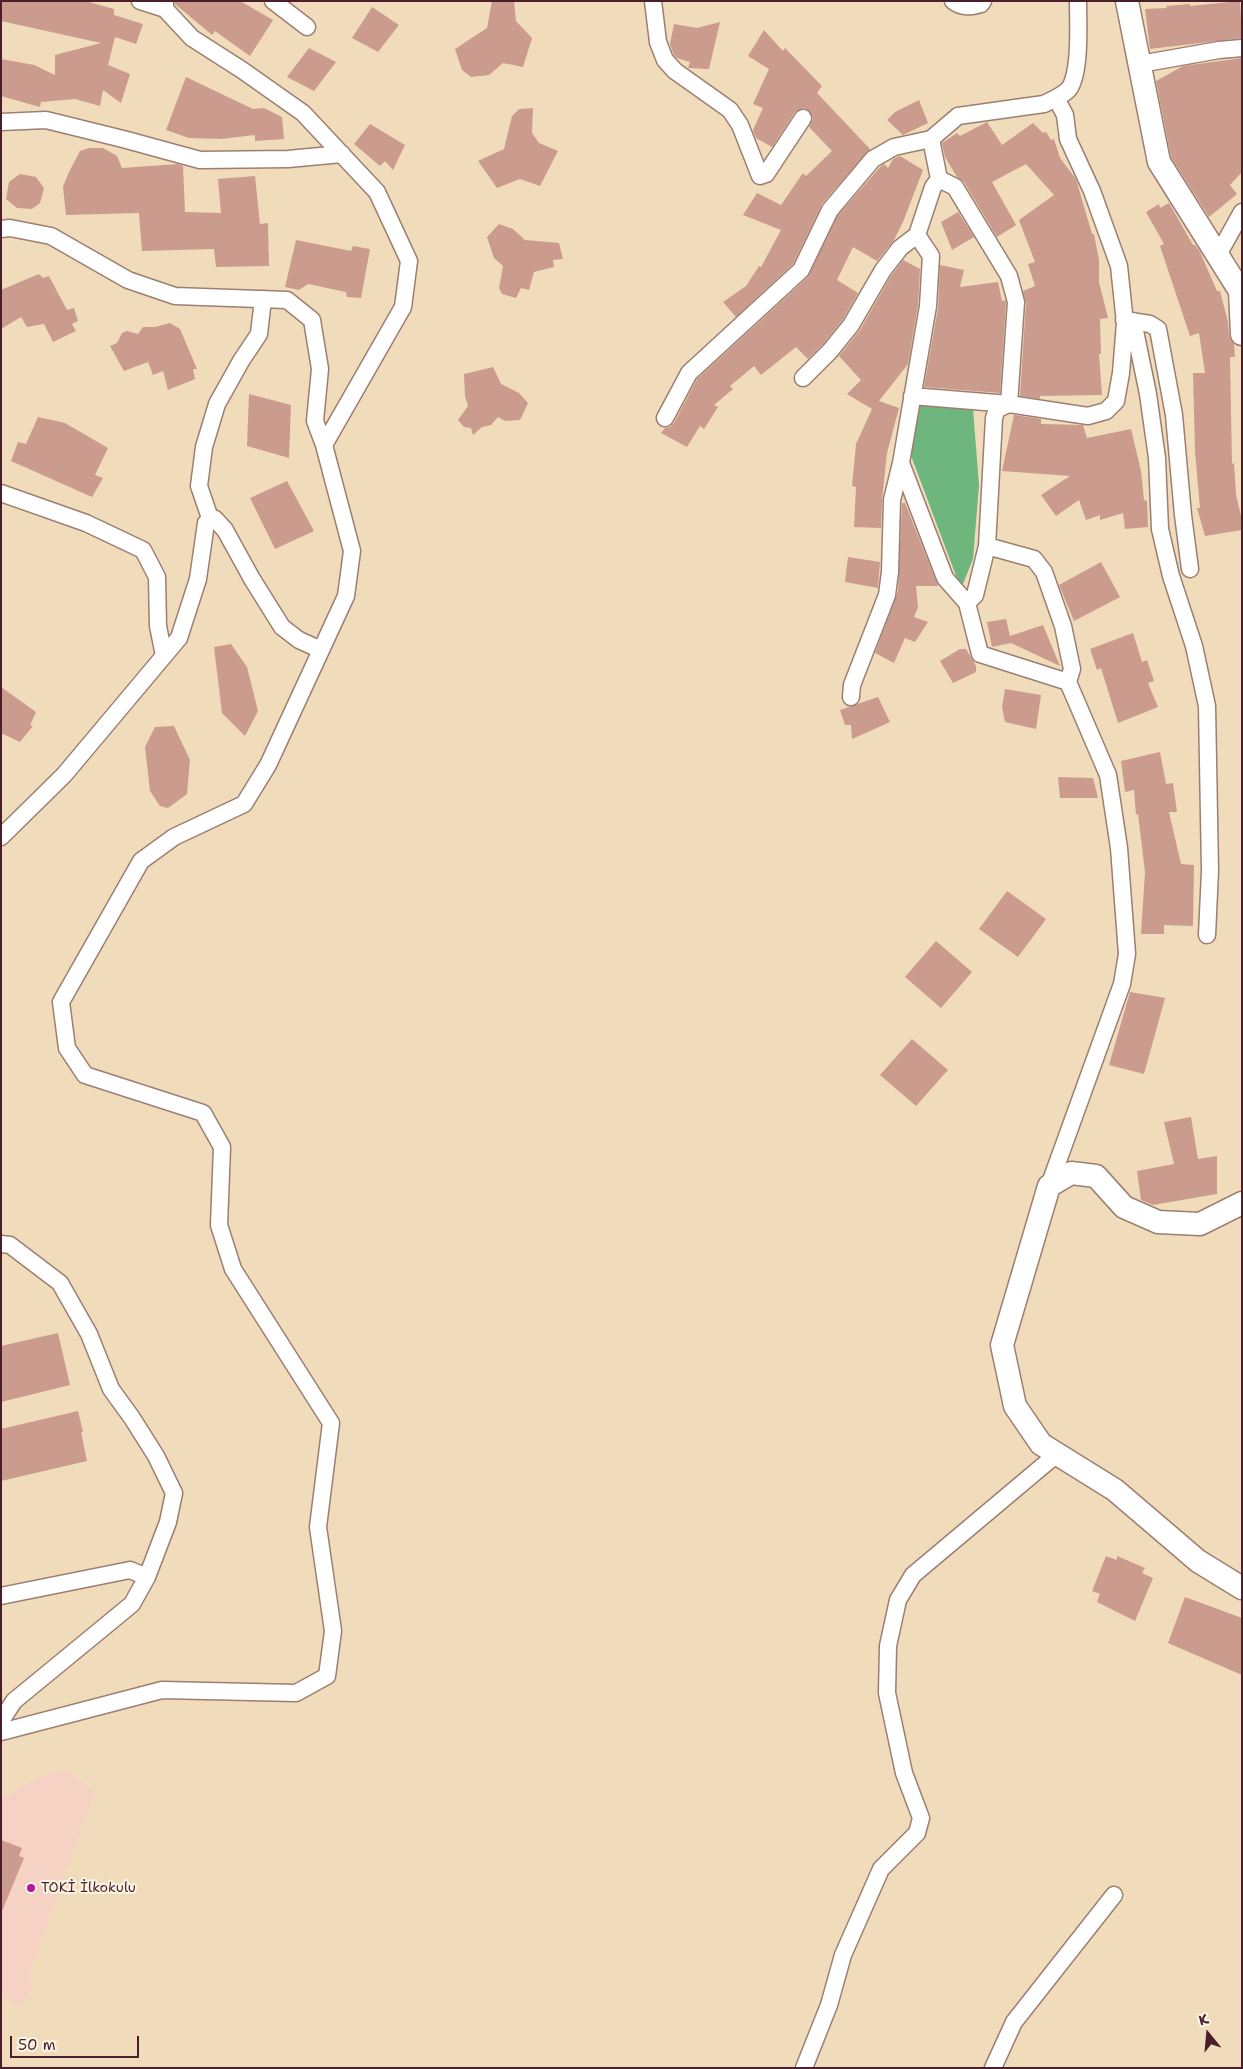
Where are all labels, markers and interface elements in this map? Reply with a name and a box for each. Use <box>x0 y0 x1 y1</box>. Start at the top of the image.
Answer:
place label: TOKİ İlkokulu <box>41 1880 136 1896</box>
marker: TOKİ İlkokulu <box>25 1882 37 1894</box>
north arrow <box>1183 2009 1233 2059</box>
text: K <box>1196 2010 1211 2030</box>
scale bar <box>12 2026 141 2058</box>
text: 50 m <box>18 2035 56 2055</box>

